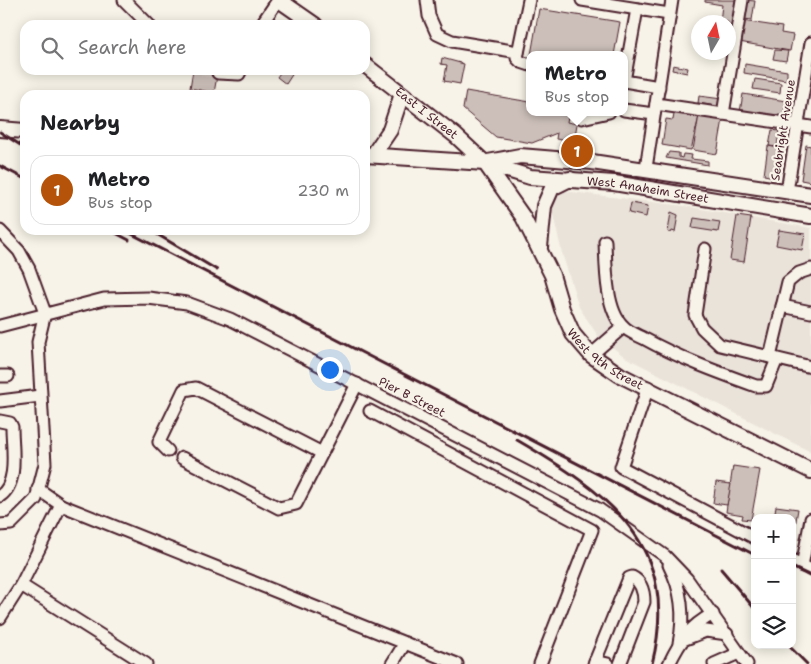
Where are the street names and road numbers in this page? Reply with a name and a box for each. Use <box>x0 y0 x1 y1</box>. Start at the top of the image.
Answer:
street label: Seabright Avenue <box>767 78 799 182</box>
street label: East I Street <box>392 83 461 143</box>
street label: West Anaheim Street <box>586 173 710 207</box>
street label: West 9th Street <box>564 325 646 393</box>
street label: Pier B Street <box>376 373 448 421</box>

